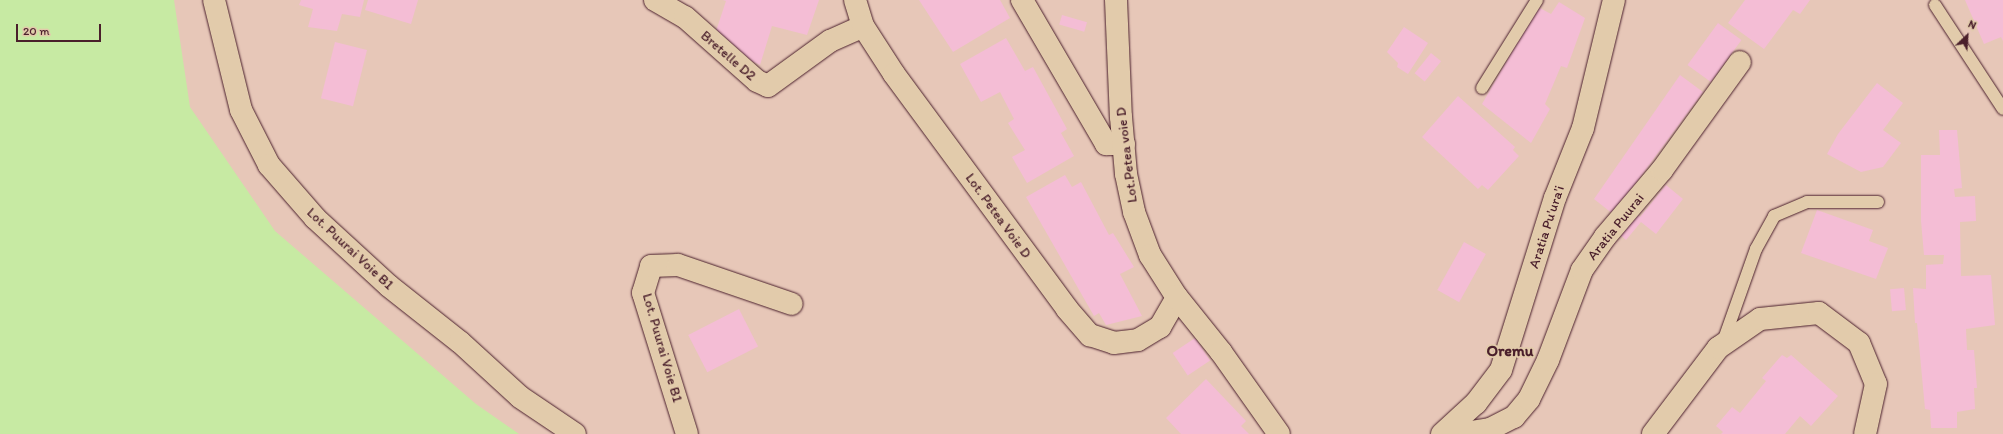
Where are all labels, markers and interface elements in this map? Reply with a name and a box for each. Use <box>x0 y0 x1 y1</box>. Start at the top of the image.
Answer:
scale bar <box>18 16 103 42</box>
north arrow <box>1947 16 1987 56</box>
text: N <box>1966 17 1978 32</box>
text: 20 m <box>23 24 50 38</box>
street label: Bretelle D2 <box>697 27 759 85</box>
street label: Lot.Petea voie D <box>1113 106 1141 204</box>
street label: Lot. Petea Voie D <box>962 171 1034 261</box>
street label: Aratia Pu'ura'i <box>1526 183 1568 271</box>
street label: Aratia Puurai <box>1584 190 1648 264</box>
street label: Lot. Puurai Voie B1 <box>303 204 397 294</box>
street label: Lot. Puurai Voie B1 <box>638 291 686 405</box>
district label: Oremu <box>1486 341 1534 361</box>

